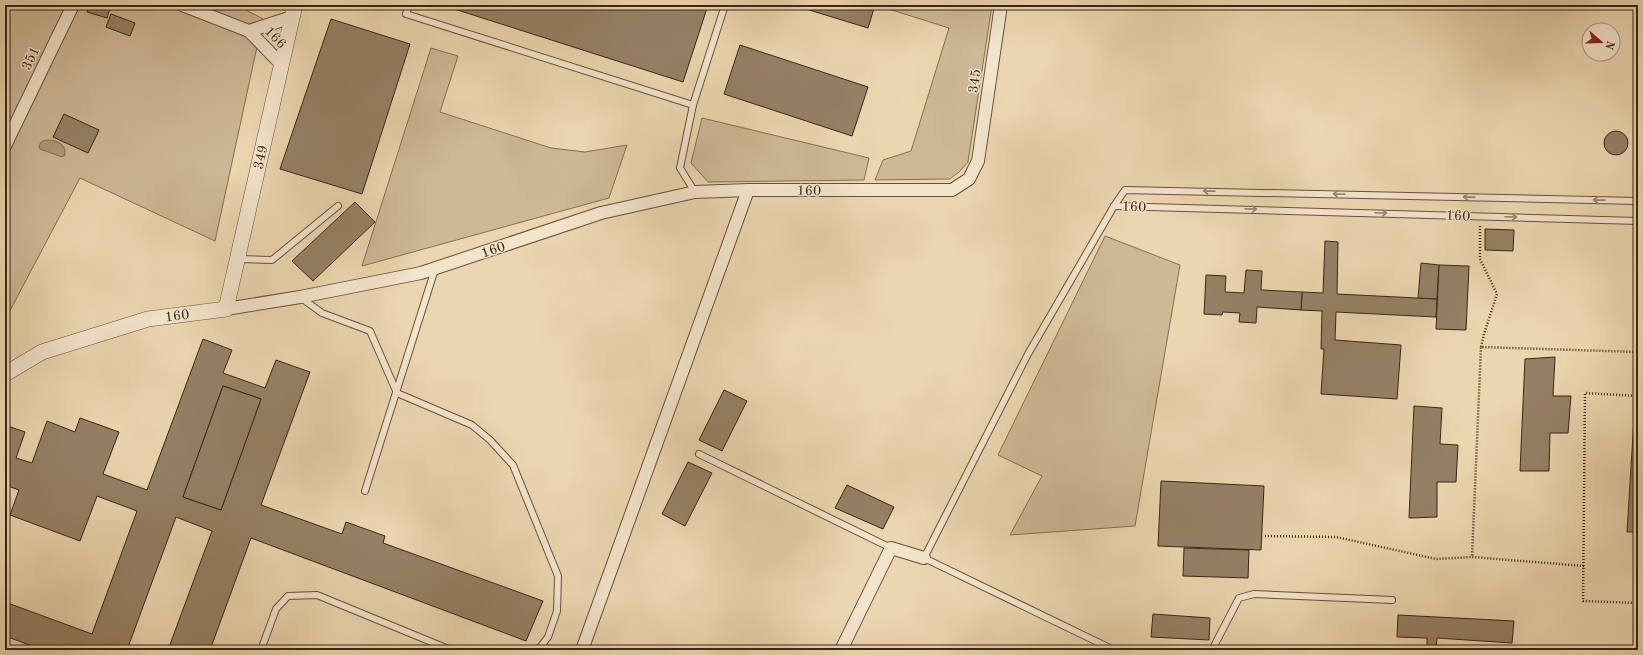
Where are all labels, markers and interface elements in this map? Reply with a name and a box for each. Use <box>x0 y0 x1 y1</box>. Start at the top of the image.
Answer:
north arrow <box>1581 22 1621 62</box>
street label: 166 <box>262 24 289 51</box>
text: N <box>1602 39 1616 51</box>
street label: 351 <box>19 44 42 72</box>
street label: 345 <box>966 68 984 94</box>
street label: 349 <box>251 144 271 171</box>
street label: 160 <box>797 184 821 198</box>
one-way arrow <box>1203 188 1216 195</box>
one-way arrow <box>1333 190 1346 198</box>
one-way arrow <box>1463 193 1476 201</box>
one-way arrow <box>1593 196 1606 204</box>
street label: 160 <box>1122 200 1146 214</box>
one-way arrow <box>1244 205 1257 213</box>
one-way arrow <box>1374 209 1387 217</box>
street label: 160 <box>1446 209 1470 223</box>
one-way arrow <box>1504 213 1517 220</box>
street label: 160 <box>480 239 507 261</box>
street label: 160 <box>164 308 190 324</box>

